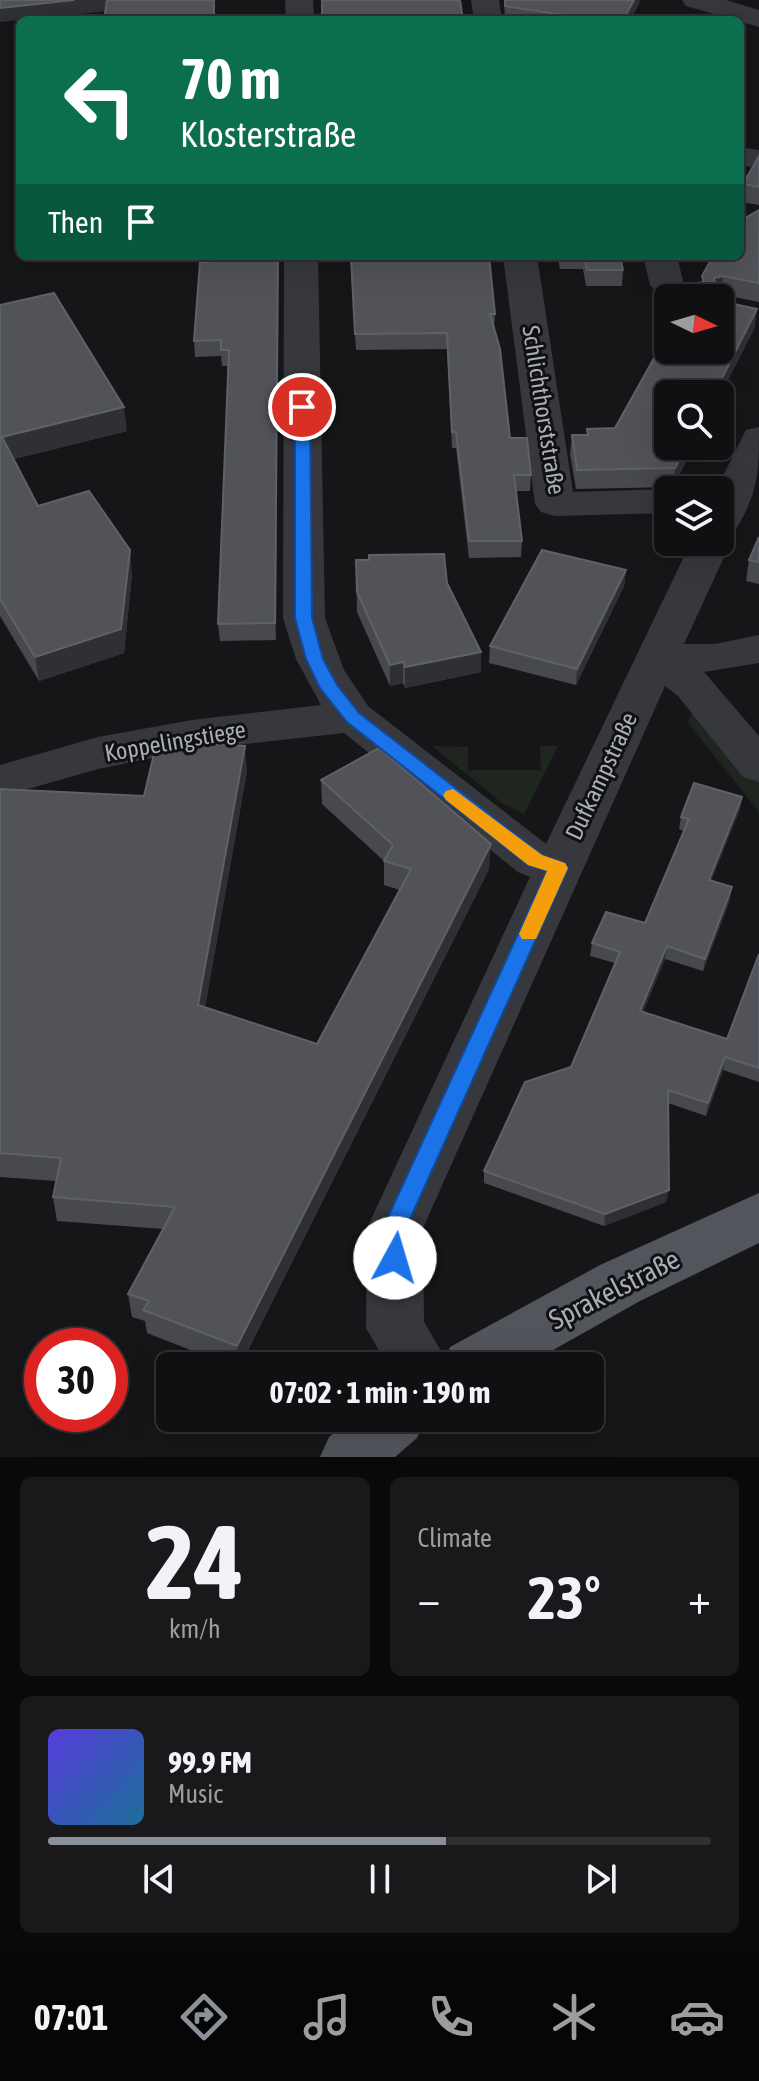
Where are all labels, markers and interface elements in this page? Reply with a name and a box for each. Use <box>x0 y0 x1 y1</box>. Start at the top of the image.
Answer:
text: 70 m <box>180 47 281 111</box>
icon: left <box>48 48 152 152</box>
text: Klosterstraße <box>180 113 356 155</box>
icon: arrive <box>119 200 163 244</box>
text: Then <box>48 205 103 239</box>
north arrow <box>654 284 734 364</box>
map controls <box>654 284 734 556</box>
street label: Schlichthorststraße <box>517 324 571 496</box>
pin <box>268 373 336 441</box>
button: search <box>654 380 734 460</box>
icon: arrive <box>280 385 324 429</box>
button: layers <box>654 476 734 556</box>
street label: Dufkampstraße <box>560 708 642 844</box>
street label: Koppelingstiege <box>102 715 248 767</box>
position arrow <box>353 1216 437 1300</box>
street label: Sprakelstraße <box>543 1242 685 1336</box>
speed limit sign: 30 <box>24 1328 128 1432</box>
text: 07:02 · 1 min · 190 m <box>270 1375 490 1409</box>
text: 24 <box>146 1502 244 1621</box>
text: Climate <box>418 1523 492 1553</box>
text: 23° <box>528 1563 601 1632</box>
text: − <box>418 1573 440 1623</box>
text: + <box>688 1573 711 1623</box>
text: km/h <box>169 1614 221 1644</box>
text: 99.9 FM <box>168 1745 252 1779</box>
text: Music <box>168 1779 223 1809</box>
icon: previous <box>137 1857 181 1901</box>
icon: pause <box>358 1857 402 1901</box>
icon: next <box>579 1857 623 1901</box>
icon: directions <box>176 1989 232 2045</box>
icon: music <box>299 1989 355 2045</box>
icon: phone <box>423 1989 479 2045</box>
icon: climate <box>546 1989 602 2045</box>
icon: car <box>669 1989 725 2045</box>
text: 07:01 <box>34 1996 108 2038</box>

